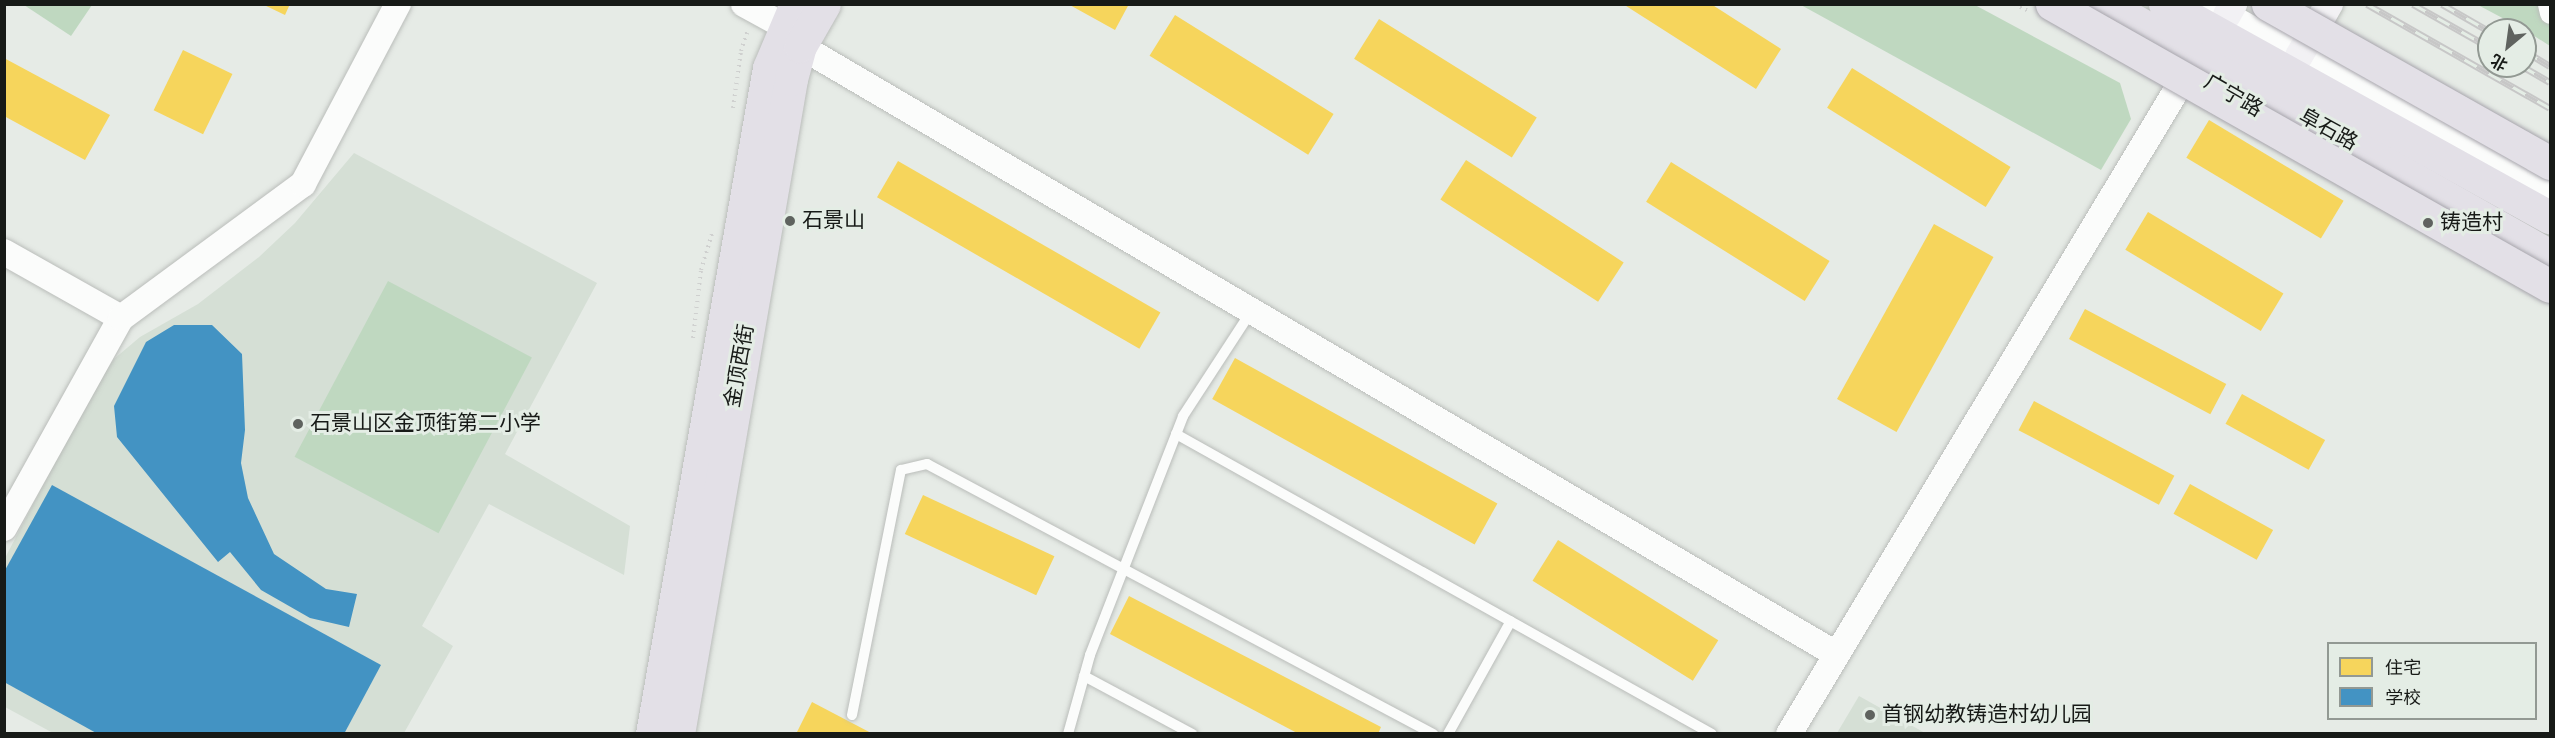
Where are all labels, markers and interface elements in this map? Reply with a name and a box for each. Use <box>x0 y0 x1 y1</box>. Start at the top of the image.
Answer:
north arrow <box>2477 18 2537 78</box>
text: 北 <box>2486 48 2512 76</box>
street label: 广宁路 <box>2199 69 2267 123</box>
street label: 阜石路 <box>2294 104 2362 156</box>
place label: 石景山 <box>802 208 865 234</box>
place label: 铸造村 <box>2440 210 2503 236</box>
marker: 石景山 <box>783 214 797 228</box>
marker: 铸造村 <box>2421 216 2435 230</box>
street label: 金顶西街 <box>720 322 760 410</box>
place label: 石景山区金顶街第二小学 <box>310 411 541 437</box>
marker: 石景山区金顶街第二小学 <box>291 417 305 431</box>
legend <box>2327 642 2537 720</box>
text: 住宅 <box>2385 655 2421 682</box>
text: 学校 <box>2385 685 2421 712</box>
place label: 首钢幼教铸造村幼儿园 <box>1882 702 2092 728</box>
marker: 首钢幼教铸造村幼儿园 <box>1863 708 1877 722</box>

